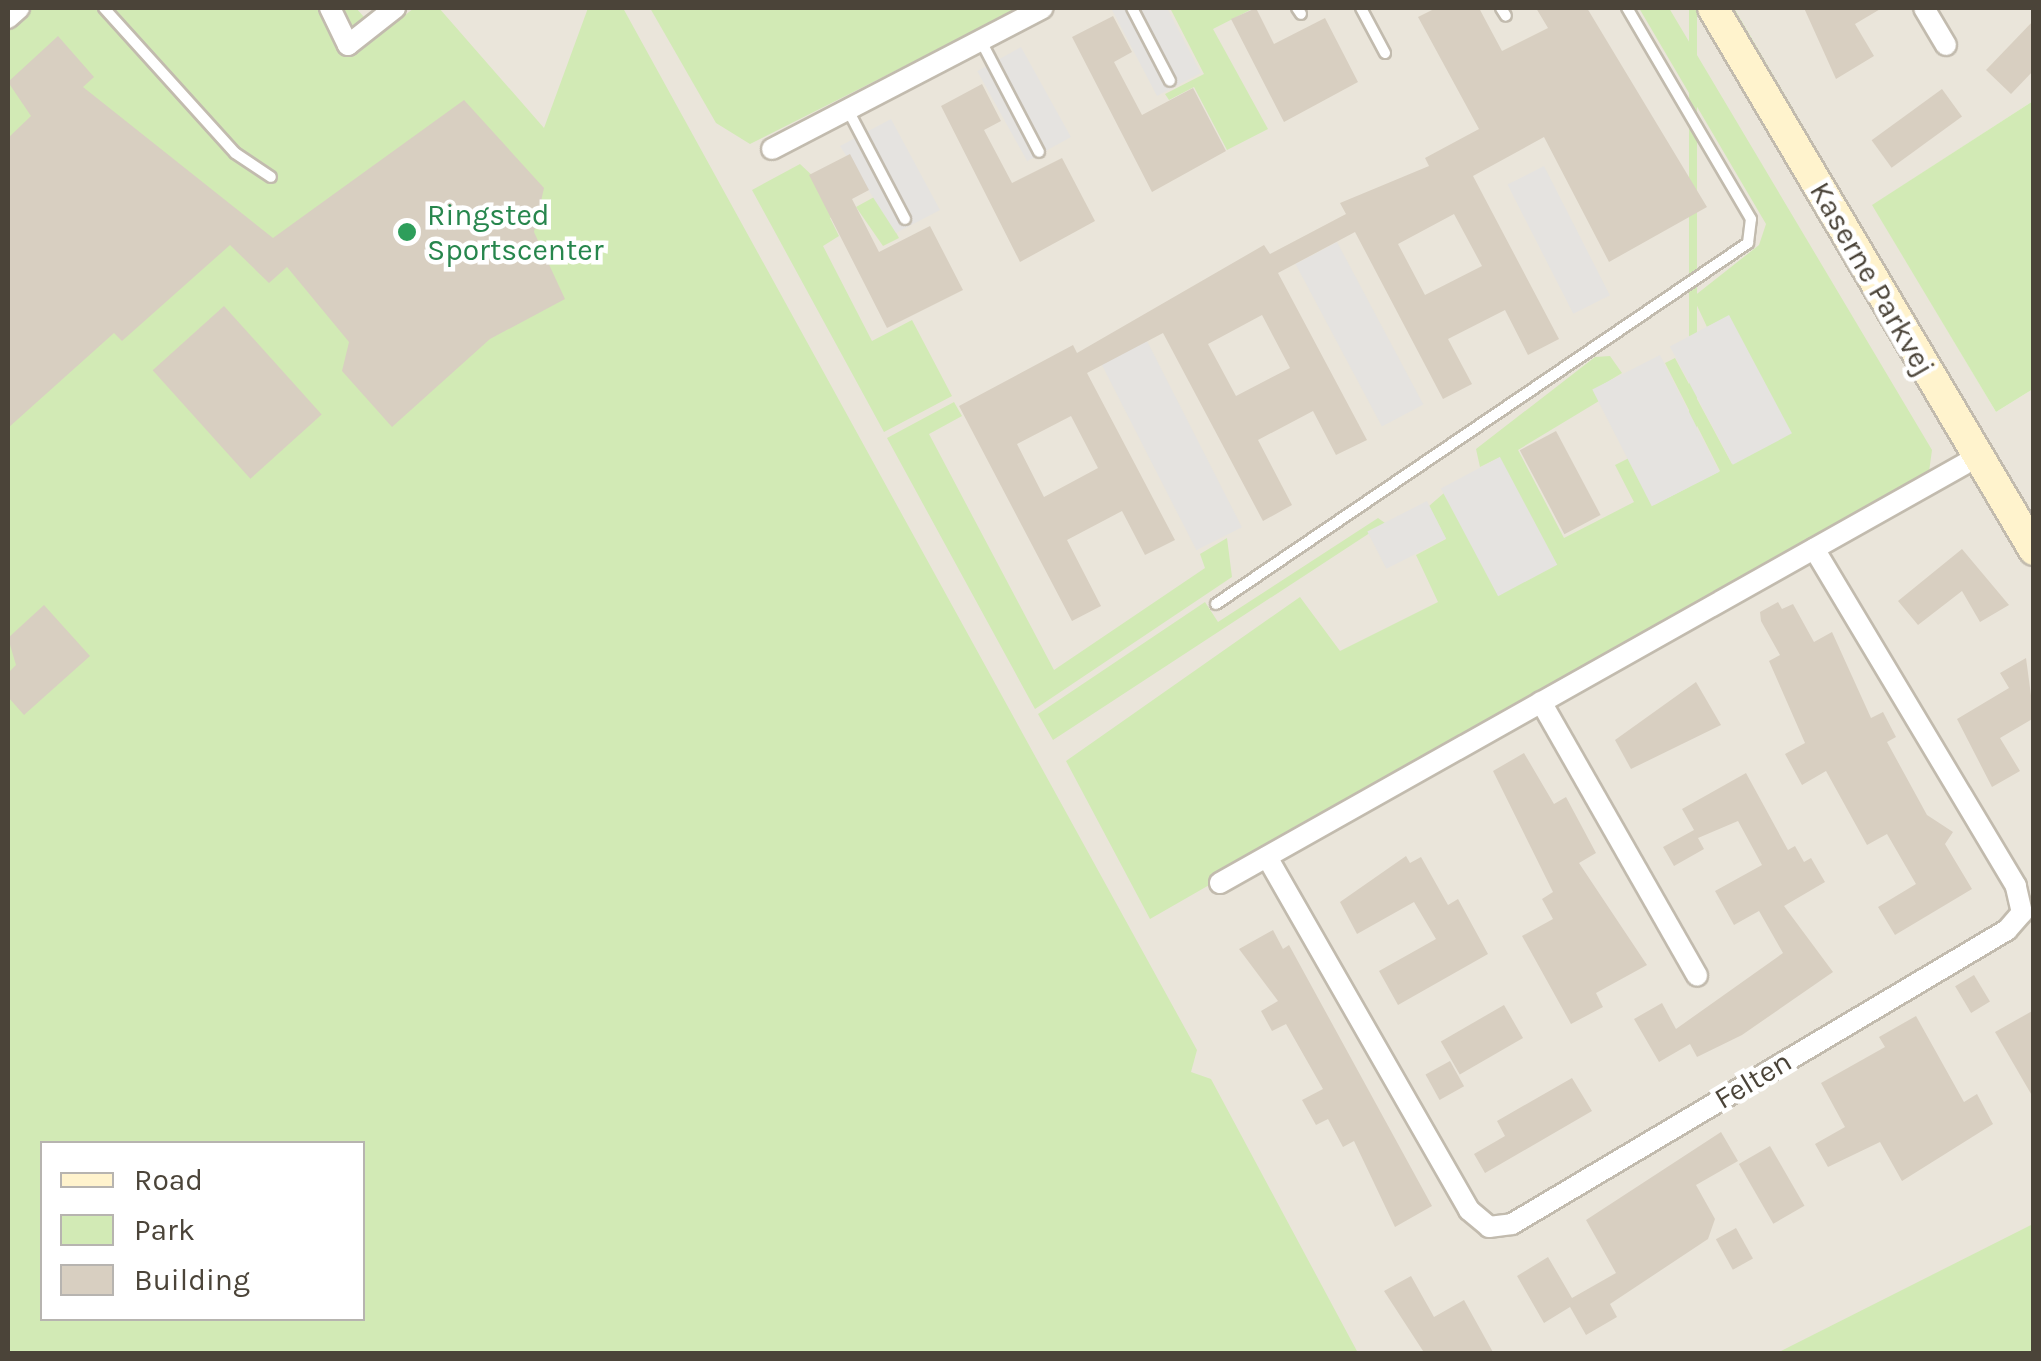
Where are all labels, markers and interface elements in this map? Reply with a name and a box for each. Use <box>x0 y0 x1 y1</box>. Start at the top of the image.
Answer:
street label: Kaserne Parkvej <box>1802 176 1942 382</box>
place label: Ringsted Sportscenter <box>427 197 603 268</box>
marker: Ringsted Sportscenter <box>396 221 418 243</box>
street label: Felten <box>1708 1043 1798 1117</box>
legend <box>40 1141 365 1321</box>
text: Road <box>134 1162 203 1198</box>
text: Park <box>134 1212 195 1248</box>
text: Building <box>134 1262 250 1298</box>

